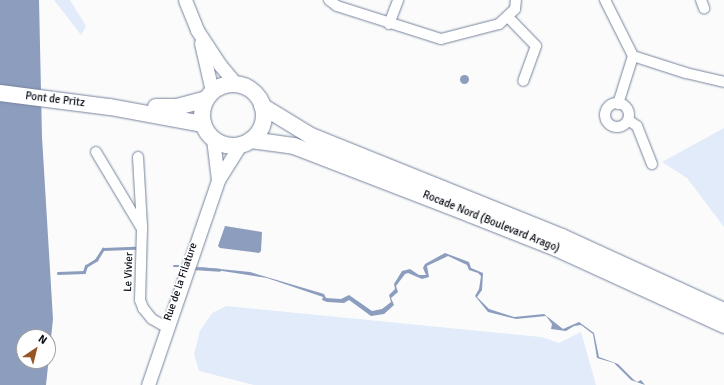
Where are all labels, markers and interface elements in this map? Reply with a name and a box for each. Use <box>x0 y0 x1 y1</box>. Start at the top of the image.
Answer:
street label: Pont de Pritz <box>24 90 86 110</box>
street label: Rocade Nord (Boulevard Arago) <box>420 188 562 256</box>
street label: Rue de la Filature <box>161 241 201 323</box>
street label: Le Vivier <box>122 252 136 292</box>
north arrow <box>16 329 56 369</box>
text: N <box>36 332 49 347</box>

